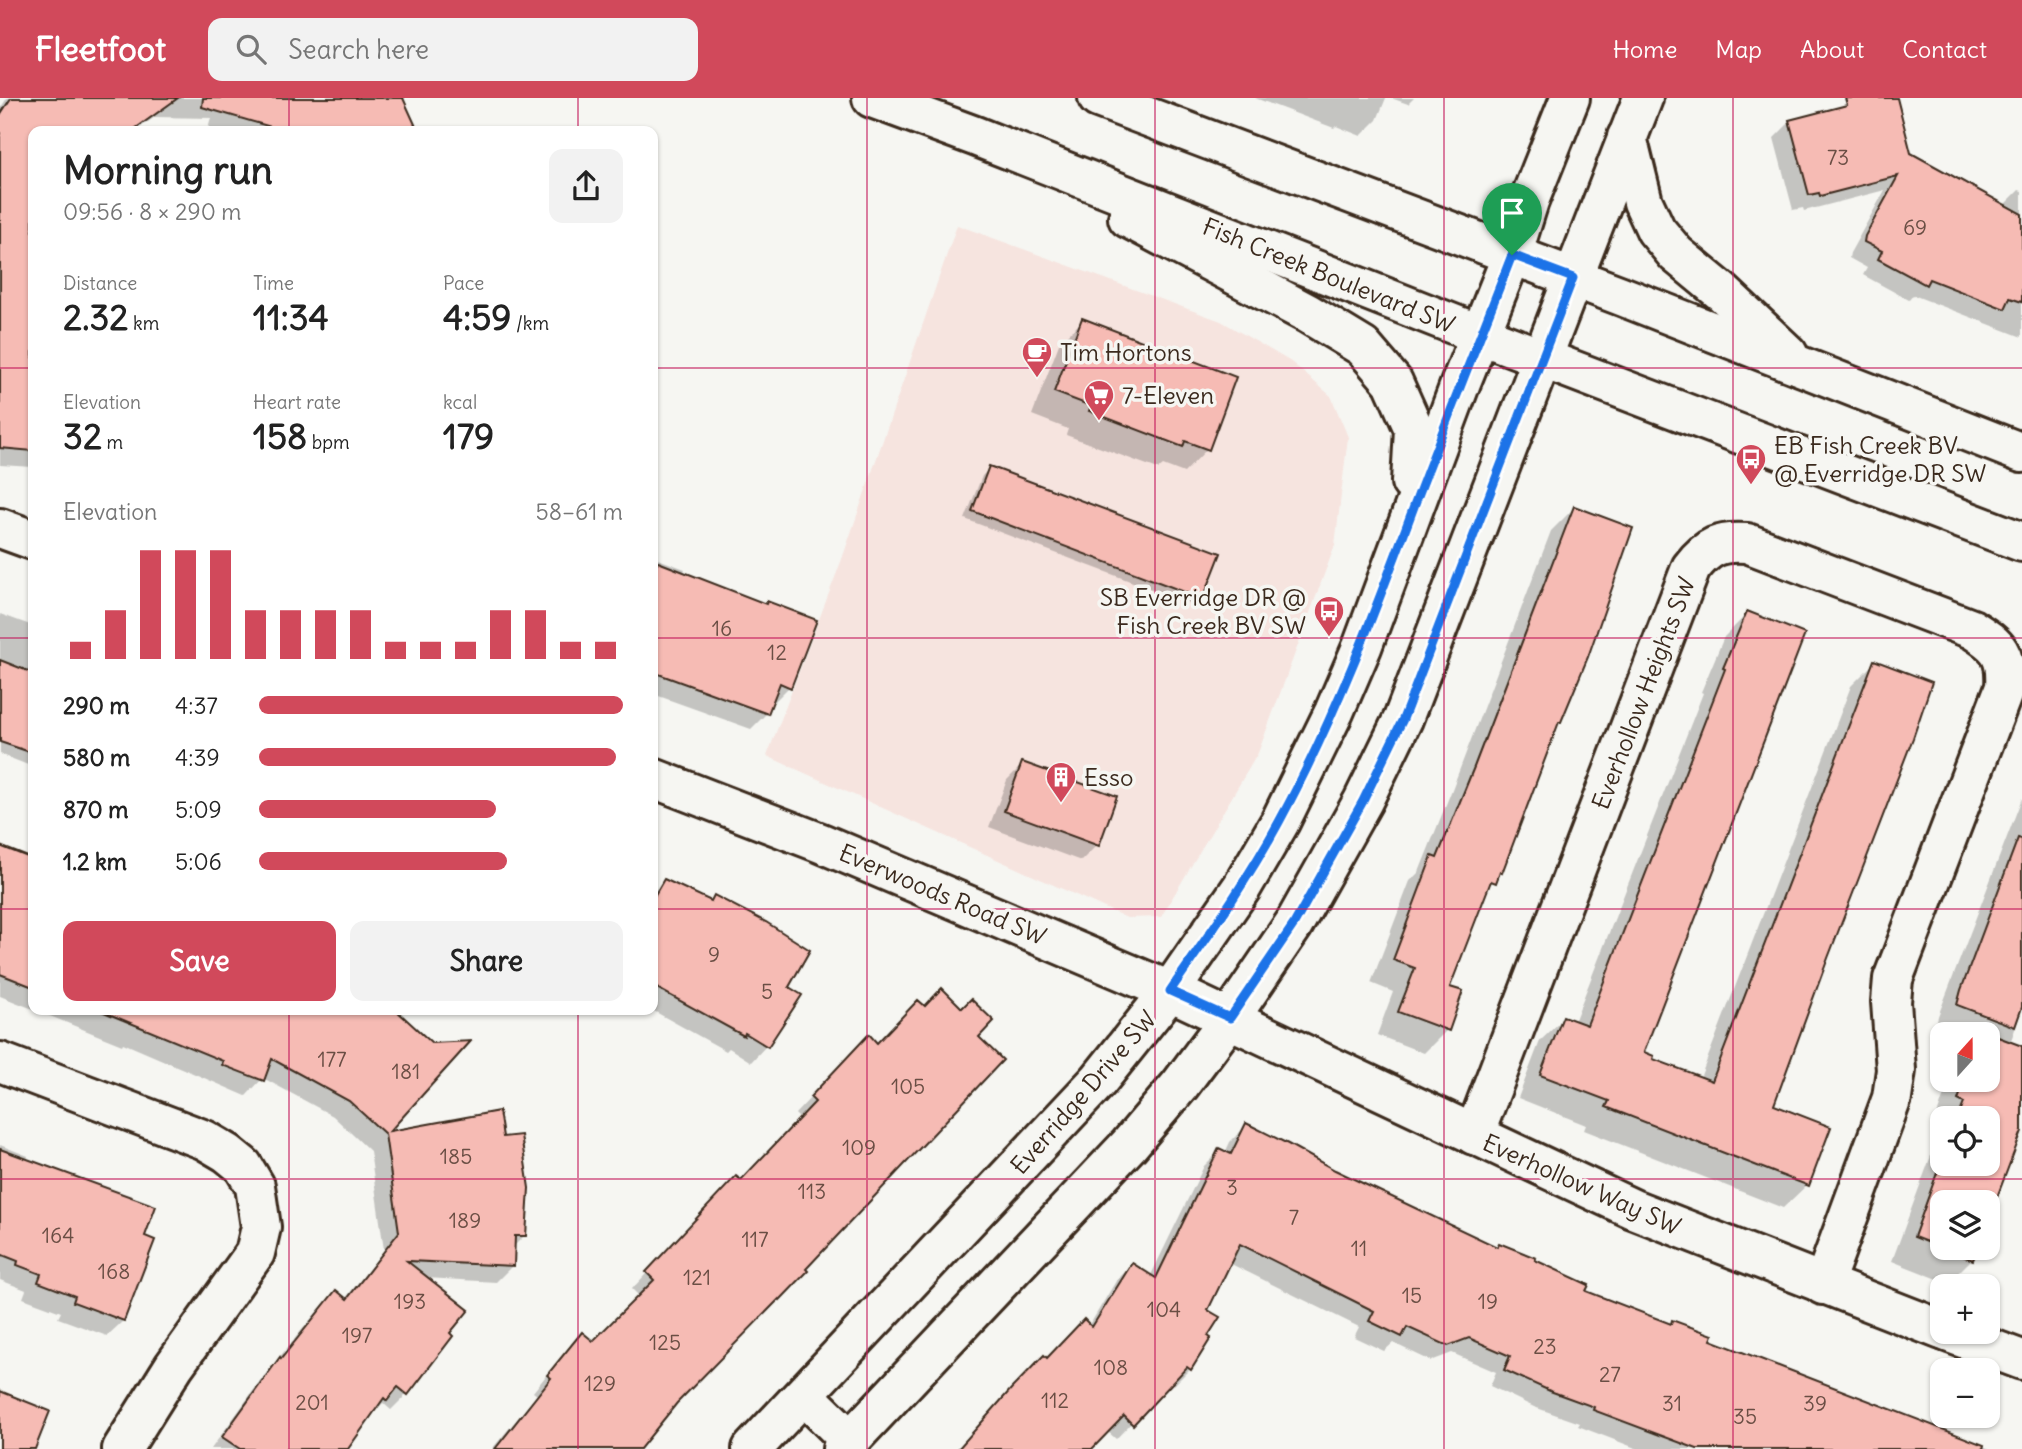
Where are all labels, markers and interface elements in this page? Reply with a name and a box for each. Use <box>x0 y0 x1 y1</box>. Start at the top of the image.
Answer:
search box <box>208 18 698 81</box>
text: Fleetfoot <box>35 28 166 70</box>
icon: search <box>232 30 270 68</box>
text: Search here <box>288 33 429 66</box>
text: Home <box>1613 34 1677 64</box>
text: Map <box>1715 34 1762 64</box>
text: About <box>1800 34 1864 64</box>
text: Contact <box>1902 34 1987 64</box>
house number: 73 <box>1827 144 1849 171</box>
text: Morning run <box>63 147 273 194</box>
button: share <box>549 149 623 223</box>
pin <box>1482 183 1542 255</box>
icon: arrive <box>1493 194 1531 232</box>
text: 09:56 · 8 × 290 m <box>63 197 242 226</box>
street label: Fish Creek Boulevard SW <box>1199 211 1460 339</box>
house number: 69 <box>1903 214 1927 241</box>
text: Distance <box>63 271 137 295</box>
text: Time <box>253 271 294 295</box>
text: Pace <box>443 271 484 295</box>
text: 2.32 <box>63 295 129 339</box>
text: 11:34 <box>253 295 329 339</box>
text: 4:59 <box>443 295 511 339</box>
text: km <box>129 311 159 335</box>
text: /km <box>511 311 549 335</box>
cafe icon: Tim Hortons <box>1020 335 1054 379</box>
place label: Tim Hortons <box>1060 337 1192 367</box>
supermarket icon: 7-Eleven <box>1082 378 1116 422</box>
place label: 7-Eleven <box>1122 380 1214 410</box>
text: Elevation <box>63 390 141 414</box>
text: Heart rate <box>253 390 341 414</box>
text: kcal <box>443 390 477 414</box>
text: 32 <box>63 414 102 458</box>
text: 158 <box>253 414 307 458</box>
text: 179 <box>443 414 494 458</box>
text: m <box>102 430 123 454</box>
text: bpm <box>307 430 350 454</box>
place label: EB Fish Creek BV @ Everridge DR SW <box>1774 430 1987 488</box>
bus stop icon: EB Fish Creek BV @ Everridge DR SW <box>1734 442 1768 486</box>
text: Elevation <box>63 497 157 526</box>
text: 58–61 m <box>535 497 623 526</box>
street label: Everhollow Heights SW <box>1585 572 1701 813</box>
place label: SB Everridge DR @ Fish Creek BV SW <box>1100 582 1306 640</box>
bus stop icon: SB Everridge DR @ Fish Creek BV SW <box>1312 594 1346 638</box>
house number: 16 <box>712 615 732 642</box>
house number: 12 <box>767 639 787 666</box>
text: 290 m <box>63 691 130 720</box>
text: 4:37 <box>175 691 218 720</box>
text: 580 m <box>63 743 130 772</box>
text: 4:39 <box>175 743 220 772</box>
building icon: Esso <box>1044 760 1078 804</box>
place label: Esso <box>1084 762 1133 792</box>
text: 870 m <box>63 795 128 824</box>
text: 5:09 <box>175 795 222 824</box>
street label: Everwoods Road SW <box>835 837 1051 951</box>
text: 1.2 km <box>63 847 127 876</box>
text: 5:06 <box>175 847 222 876</box>
button: Save <box>63 921 336 1001</box>
button: Share <box>350 921 623 1001</box>
house number: 9 <box>708 941 720 968</box>
house number: 5 <box>761 978 773 1005</box>
street label: Everridge Drive SW <box>1004 1004 1162 1180</box>
north arrow <box>1930 1022 2000 1092</box>
map controls <box>1930 1022 2000 1428</box>
house number: 177 <box>318 1046 346 1073</box>
house number: 181 <box>392 1058 420 1085</box>
house number: 105 <box>891 1073 925 1100</box>
button: locate <box>1930 1106 2000 1176</box>
street label: Everhollow Way SW <box>1478 1127 1686 1241</box>
house number: 109 <box>842 1134 876 1161</box>
house number: 185 <box>440 1143 472 1170</box>
house number: 3 <box>1226 1174 1238 1201</box>
house number: 113 <box>798 1178 826 1205</box>
button: layers <box>1930 1190 2000 1260</box>
house number: 7 <box>1289 1204 1299 1231</box>
house number: 189 <box>449 1207 481 1234</box>
house number: 164 <box>42 1222 74 1249</box>
house number: 117 <box>742 1226 768 1253</box>
house number: 11 <box>1351 1235 1367 1262</box>
house number: 168 <box>98 1258 130 1285</box>
house number: 121 <box>683 1264 711 1291</box>
button: + <box>1930 1274 2000 1344</box>
house number: 15 <box>1402 1282 1422 1309</box>
house number: 193 <box>394 1288 426 1315</box>
house number: 19 <box>1478 1288 1498 1315</box>
house number: 104 <box>1147 1296 1181 1323</box>
house number: 197 <box>342 1322 372 1349</box>
house number: 125 <box>649 1329 681 1356</box>
house number: 23 <box>1533 1333 1557 1360</box>
house number: 108 <box>1094 1354 1128 1381</box>
button: − <box>1930 1358 2000 1428</box>
house number: 27 <box>1599 1361 1621 1388</box>
house number: 129 <box>584 1370 616 1397</box>
house number: 112 <box>1041 1387 1069 1414</box>
house number: 201 <box>295 1389 329 1416</box>
house number: 31 <box>1662 1390 1682 1417</box>
house number: 39 <box>1803 1390 1827 1417</box>
house number: 35 <box>1733 1403 1757 1430</box>

